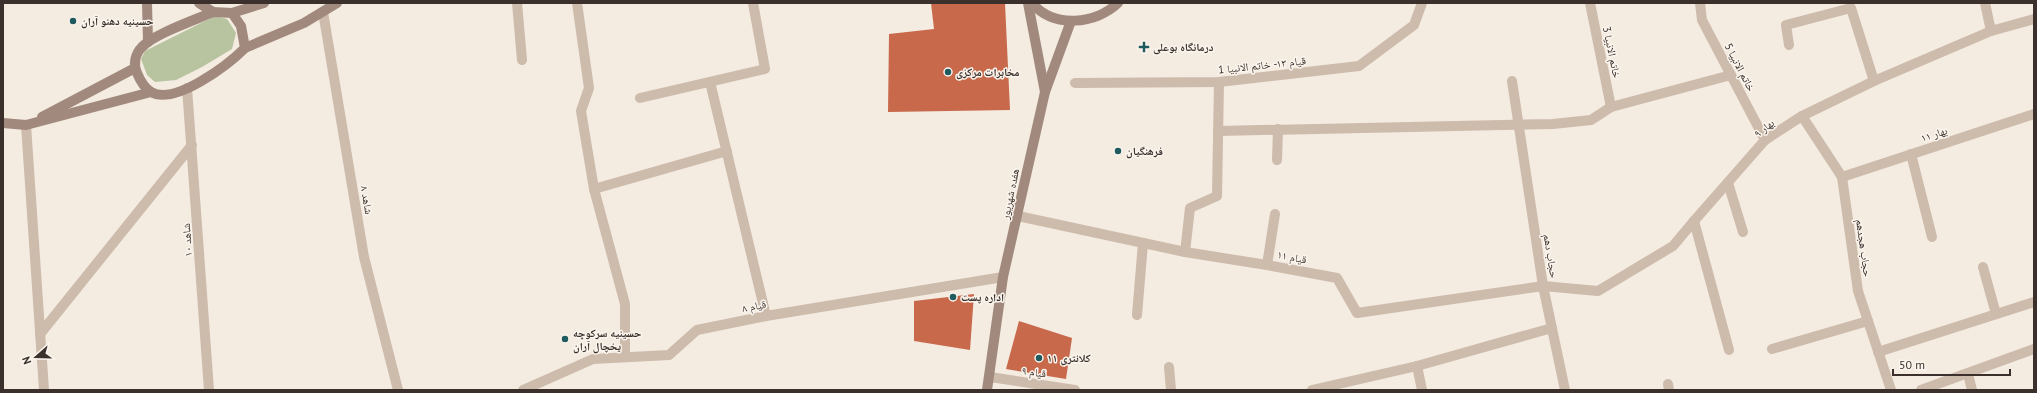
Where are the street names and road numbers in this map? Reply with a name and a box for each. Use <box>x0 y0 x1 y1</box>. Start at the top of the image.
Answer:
street label: خاتم الانبیا 3 <box>1599 25 1624 79</box>
street label: خاتم الانبیا 5 <box>1721 41 1759 94</box>
street label: قیام ۱۳- خاتم الانبیا 1 <box>1217 53 1307 78</box>
street label: بهار ۹ <box>1751 116 1777 140</box>
street label: بهار ۱۱ <box>1919 123 1949 145</box>
street label: هفده شهریور <box>998 167 1022 222</box>
street label: شاهد ۸ <box>358 185 376 215</box>
street label: حجاب هجدهم <box>1852 218 1875 278</box>
street label: شاهد ۱۰ <box>179 223 195 257</box>
street label: حجاب دهم <box>1540 233 1561 279</box>
street label: قیام ۱۱ <box>1276 247 1308 267</box>
street label: قیام ۸ <box>741 297 768 315</box>
street label: قیام ۹ <box>1021 363 1048 381</box>

